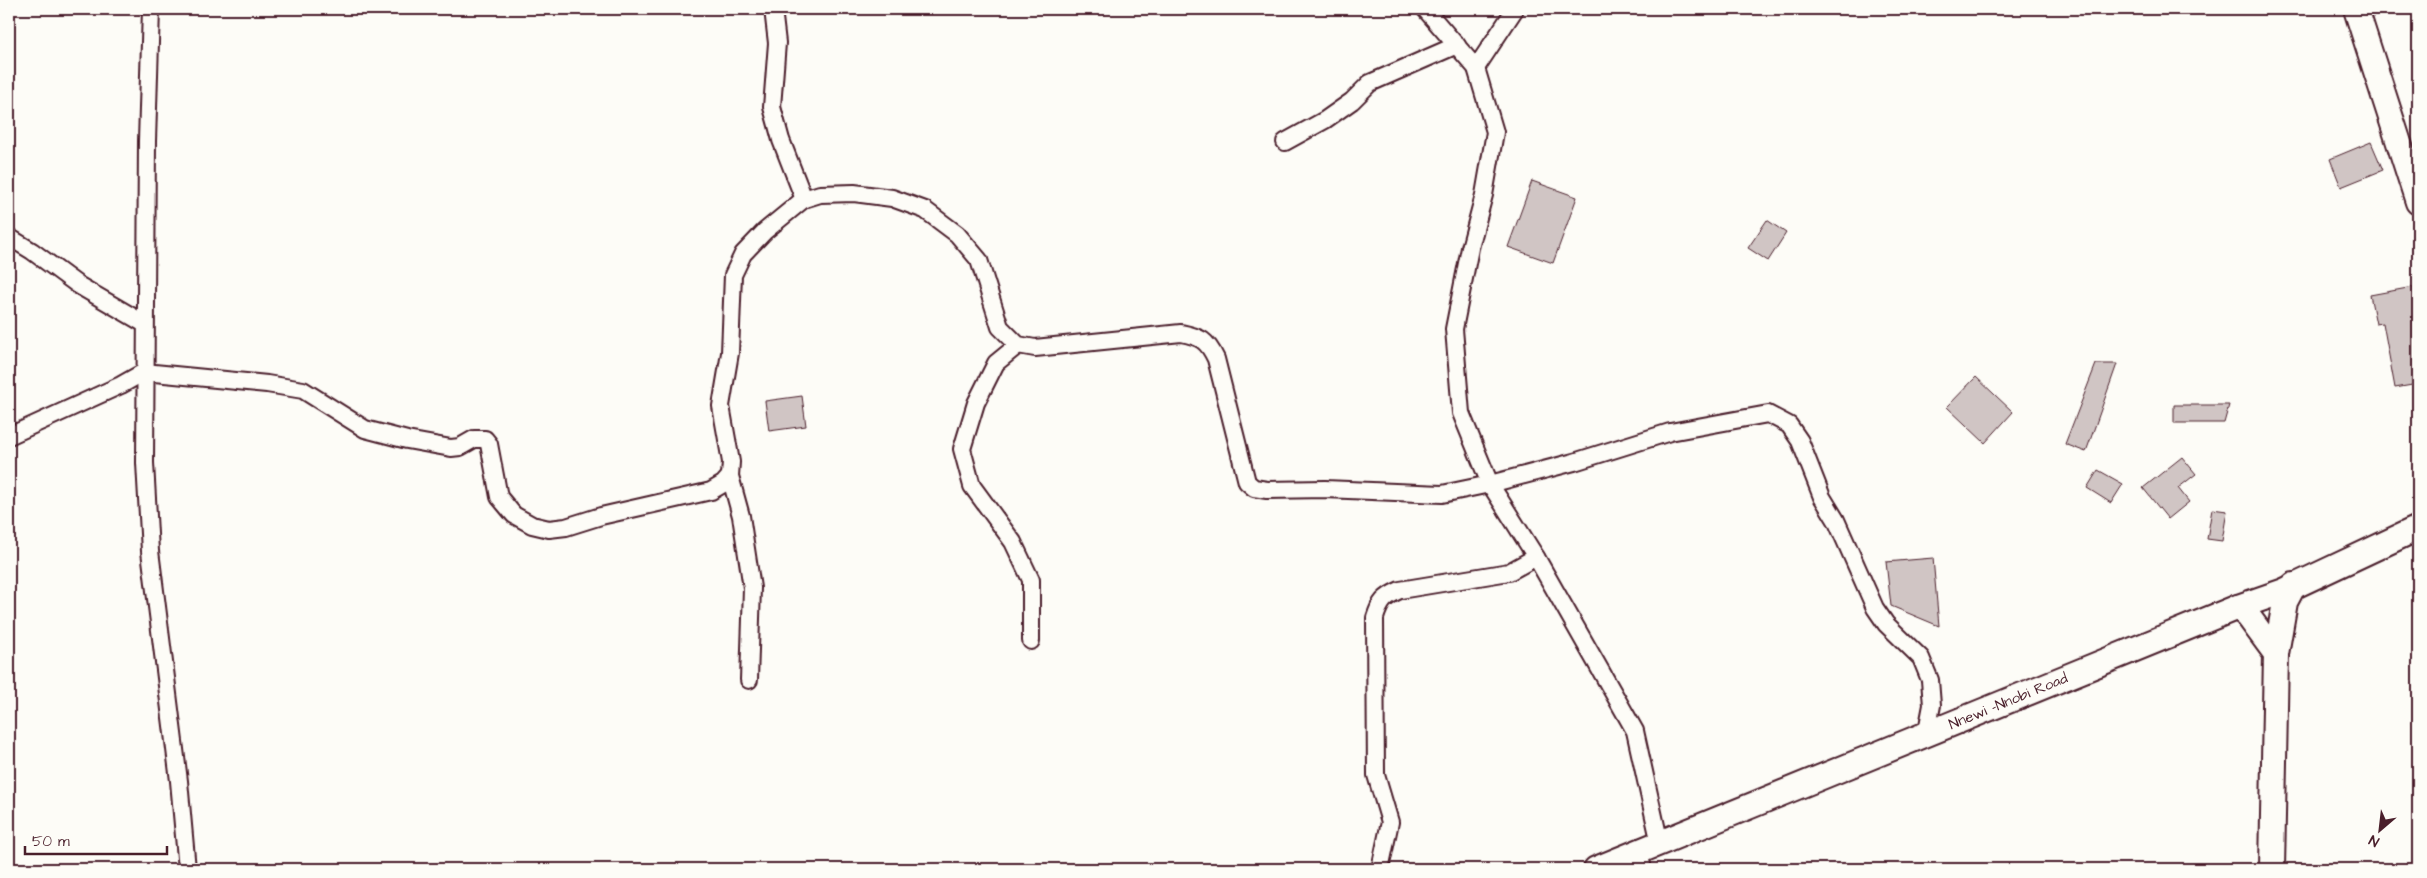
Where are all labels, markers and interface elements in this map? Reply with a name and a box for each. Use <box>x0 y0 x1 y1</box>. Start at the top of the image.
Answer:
street label: Nnewi -Nnobi Road <box>1946 668 2071 735</box>
north arrow <box>2354 806 2404 856</box>
scale bar <box>25 823 168 855</box>
text: N <box>2366 830 2383 851</box>
text: 50 m <box>32 831 70 852</box>

